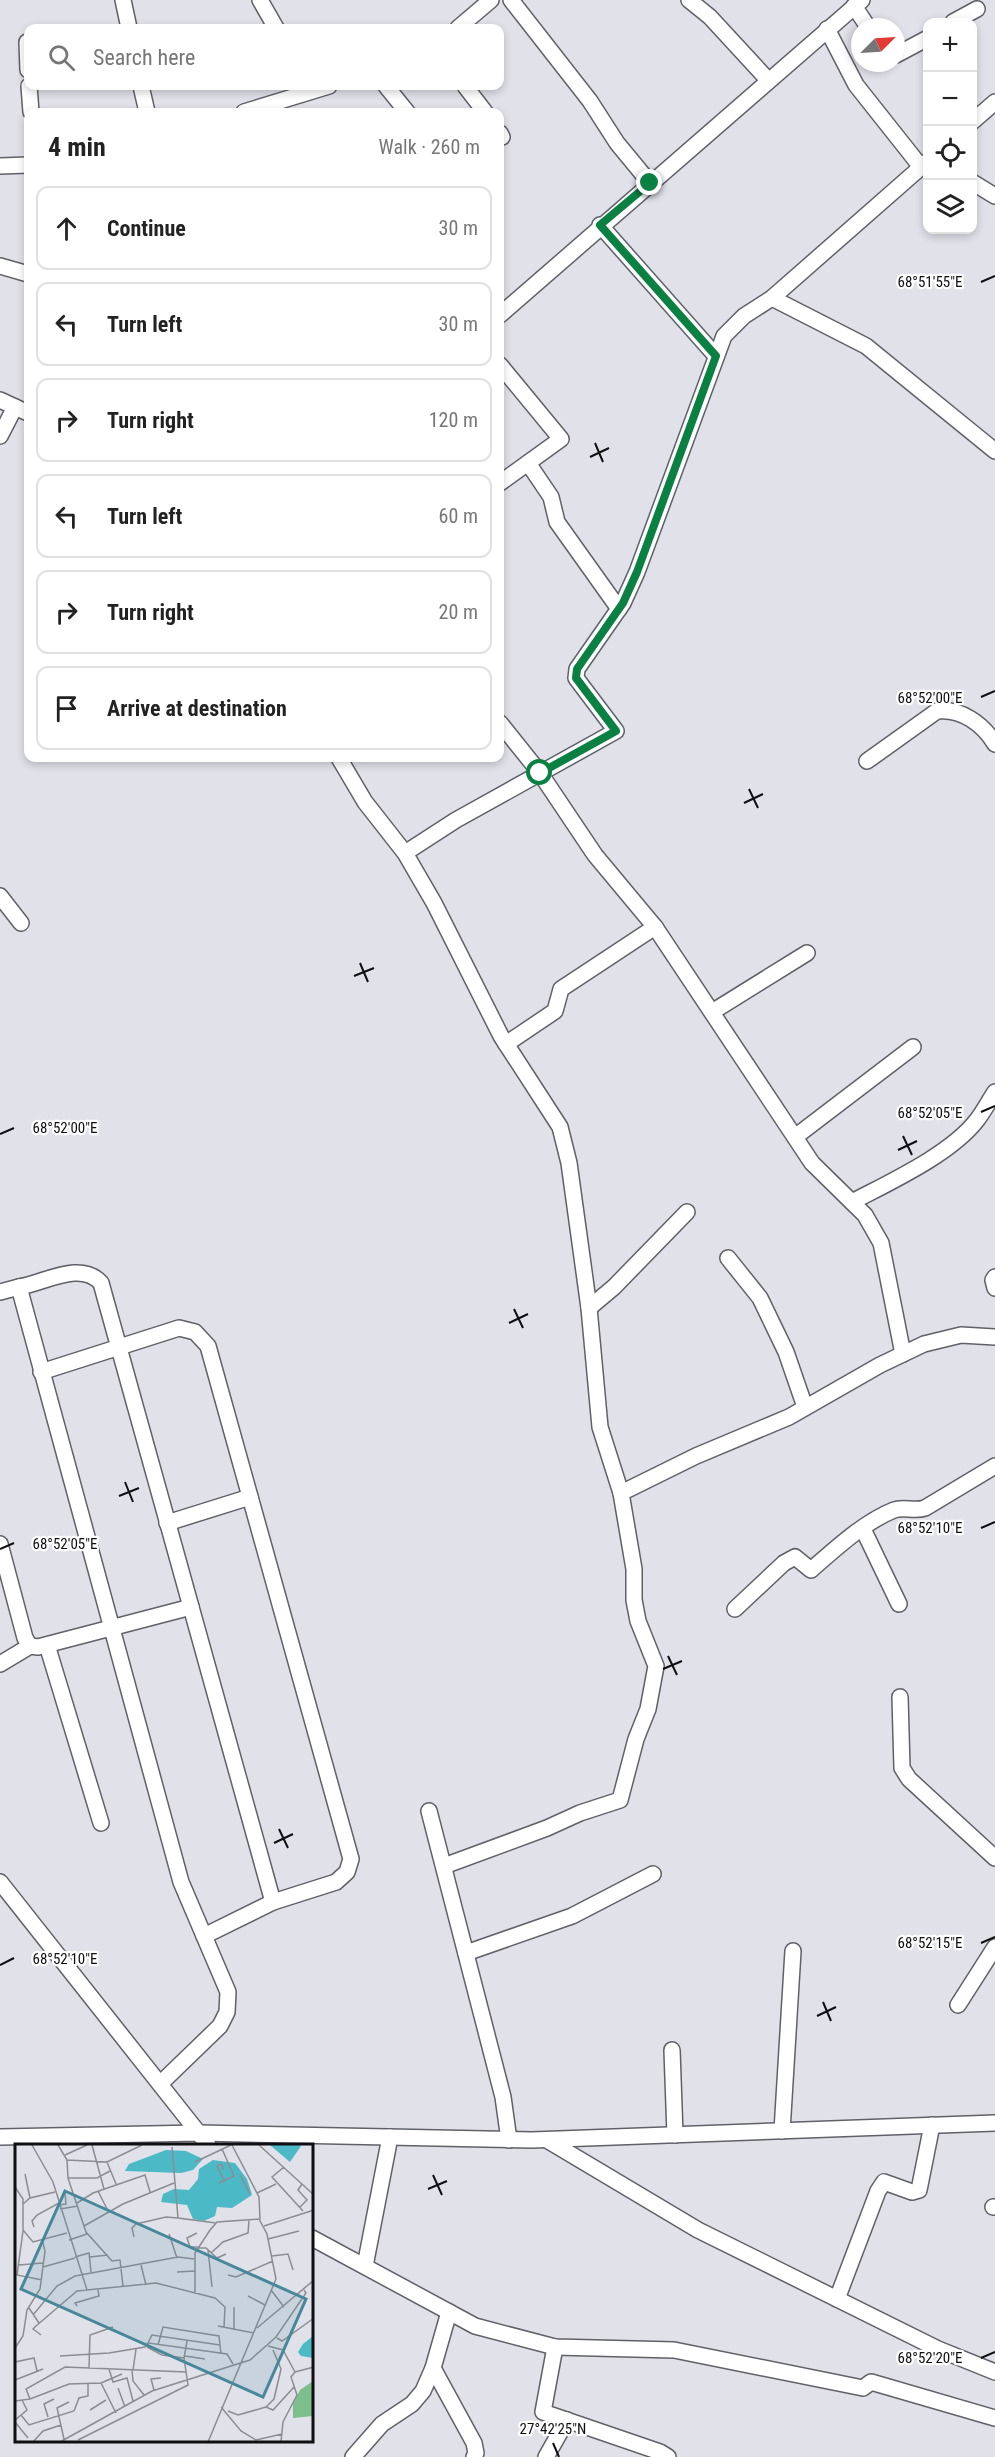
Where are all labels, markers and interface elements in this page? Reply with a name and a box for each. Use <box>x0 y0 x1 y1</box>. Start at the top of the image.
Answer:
north arrow <box>851 18 905 72</box>
map controls <box>923 18 977 234</box>
button: + <box>923 18 977 72</box>
search box <box>24 24 504 90</box>
icon: search <box>45 41 78 74</box>
text: Search here <box>93 45 195 70</box>
button: − <box>923 72 977 126</box>
button: locate <box>923 126 977 180</box>
text: 4 min <box>48 132 106 162</box>
text: Walk · 260 m <box>379 135 480 159</box>
route end <box>636 169 662 195</box>
button: layers <box>923 180 977 234</box>
icon: ahead <box>50 212 83 245</box>
text: Continue <box>107 216 186 241</box>
text: 30 m <box>439 216 478 240</box>
text: 68°51'55"E <box>898 273 962 291</box>
icon: left <box>50 308 83 341</box>
text: Turn left <box>107 312 182 337</box>
text: 30 m <box>439 312 478 336</box>
icon: right <box>50 404 83 437</box>
text: Turn right <box>107 408 194 433</box>
text: 120 m <box>429 408 478 432</box>
icon: left <box>50 500 83 533</box>
text: Turn left <box>107 504 182 529</box>
text: 60 m <box>439 504 478 528</box>
icon: right <box>50 596 83 629</box>
text: Turn right <box>107 600 194 625</box>
text: 20 m <box>439 600 478 624</box>
text: 68°52'00"E <box>898 689 962 707</box>
icon: arrive <box>50 692 83 725</box>
text: Arrive at destination <box>107 696 287 721</box>
route start <box>526 759 552 785</box>
text: 68°52'05"E <box>898 1104 962 1122</box>
text: 68°52'00"E <box>33 1119 97 1137</box>
text: 68°52'10"E <box>898 1519 962 1537</box>
text: 68°52'05"E <box>33 1535 97 1553</box>
text: 68°52'15"E <box>898 1934 962 1952</box>
text: 68°52'10"E <box>33 1950 97 1968</box>
inset map <box>15 2144 314 2442</box>
text: 68°52'20"E <box>898 2349 962 2367</box>
text: 27°42'25"N <box>520 2420 586 2438</box>

